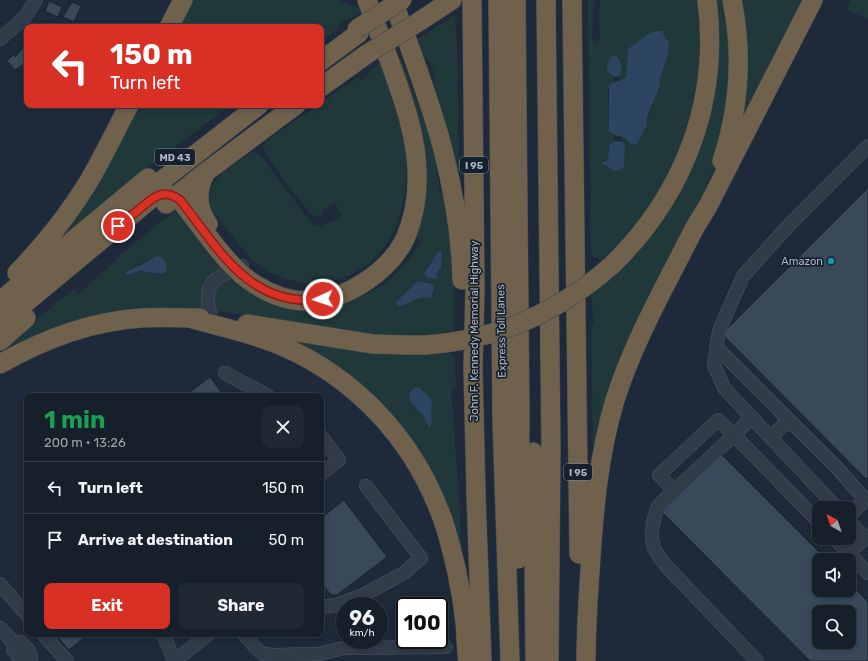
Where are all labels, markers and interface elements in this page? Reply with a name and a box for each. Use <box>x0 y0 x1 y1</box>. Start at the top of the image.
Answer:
text: 150 m <box>110 38 193 71</box>
icon: left <box>44 40 96 92</box>
text: Turn left <box>110 72 180 94</box>
road number: MD 43 <box>155 149 195 165</box>
road number: I 95 <box>460 157 488 173</box>
pin <box>101 209 135 243</box>
icon: arrive <box>107 215 129 237</box>
street label: John F. Kennedy Memorial Highway <box>468 240 481 422</box>
place label: Amazon <box>781 255 823 268</box>
marker: Amazon <box>826 256 836 266</box>
position arrow <box>302 278 344 320</box>
street label: Express Toll Lanes <box>494 284 509 378</box>
text: 1 min <box>44 406 105 434</box>
button: close <box>262 406 304 448</box>
text: 200 m · 13:26 <box>44 435 126 450</box>
road number: I 95 <box>564 464 592 480</box>
icon: left <box>44 477 66 499</box>
text: Turn left <box>78 479 143 497</box>
text: 150 m <box>262 479 304 497</box>
north arrow <box>812 501 856 545</box>
map controls <box>812 501 856 649</box>
icon: arrive <box>44 529 66 551</box>
text: Arrive at destination <box>78 531 233 549</box>
text: 50 m <box>269 531 304 549</box>
button: sound <box>812 553 856 597</box>
button: Exit <box>44 583 170 629</box>
button: Share <box>178 583 304 629</box>
speed limit sign: 100 <box>396 597 448 649</box>
button: search <box>812 605 856 649</box>
text: 96 <box>349 606 375 630</box>
text: km/h <box>350 627 374 639</box>

